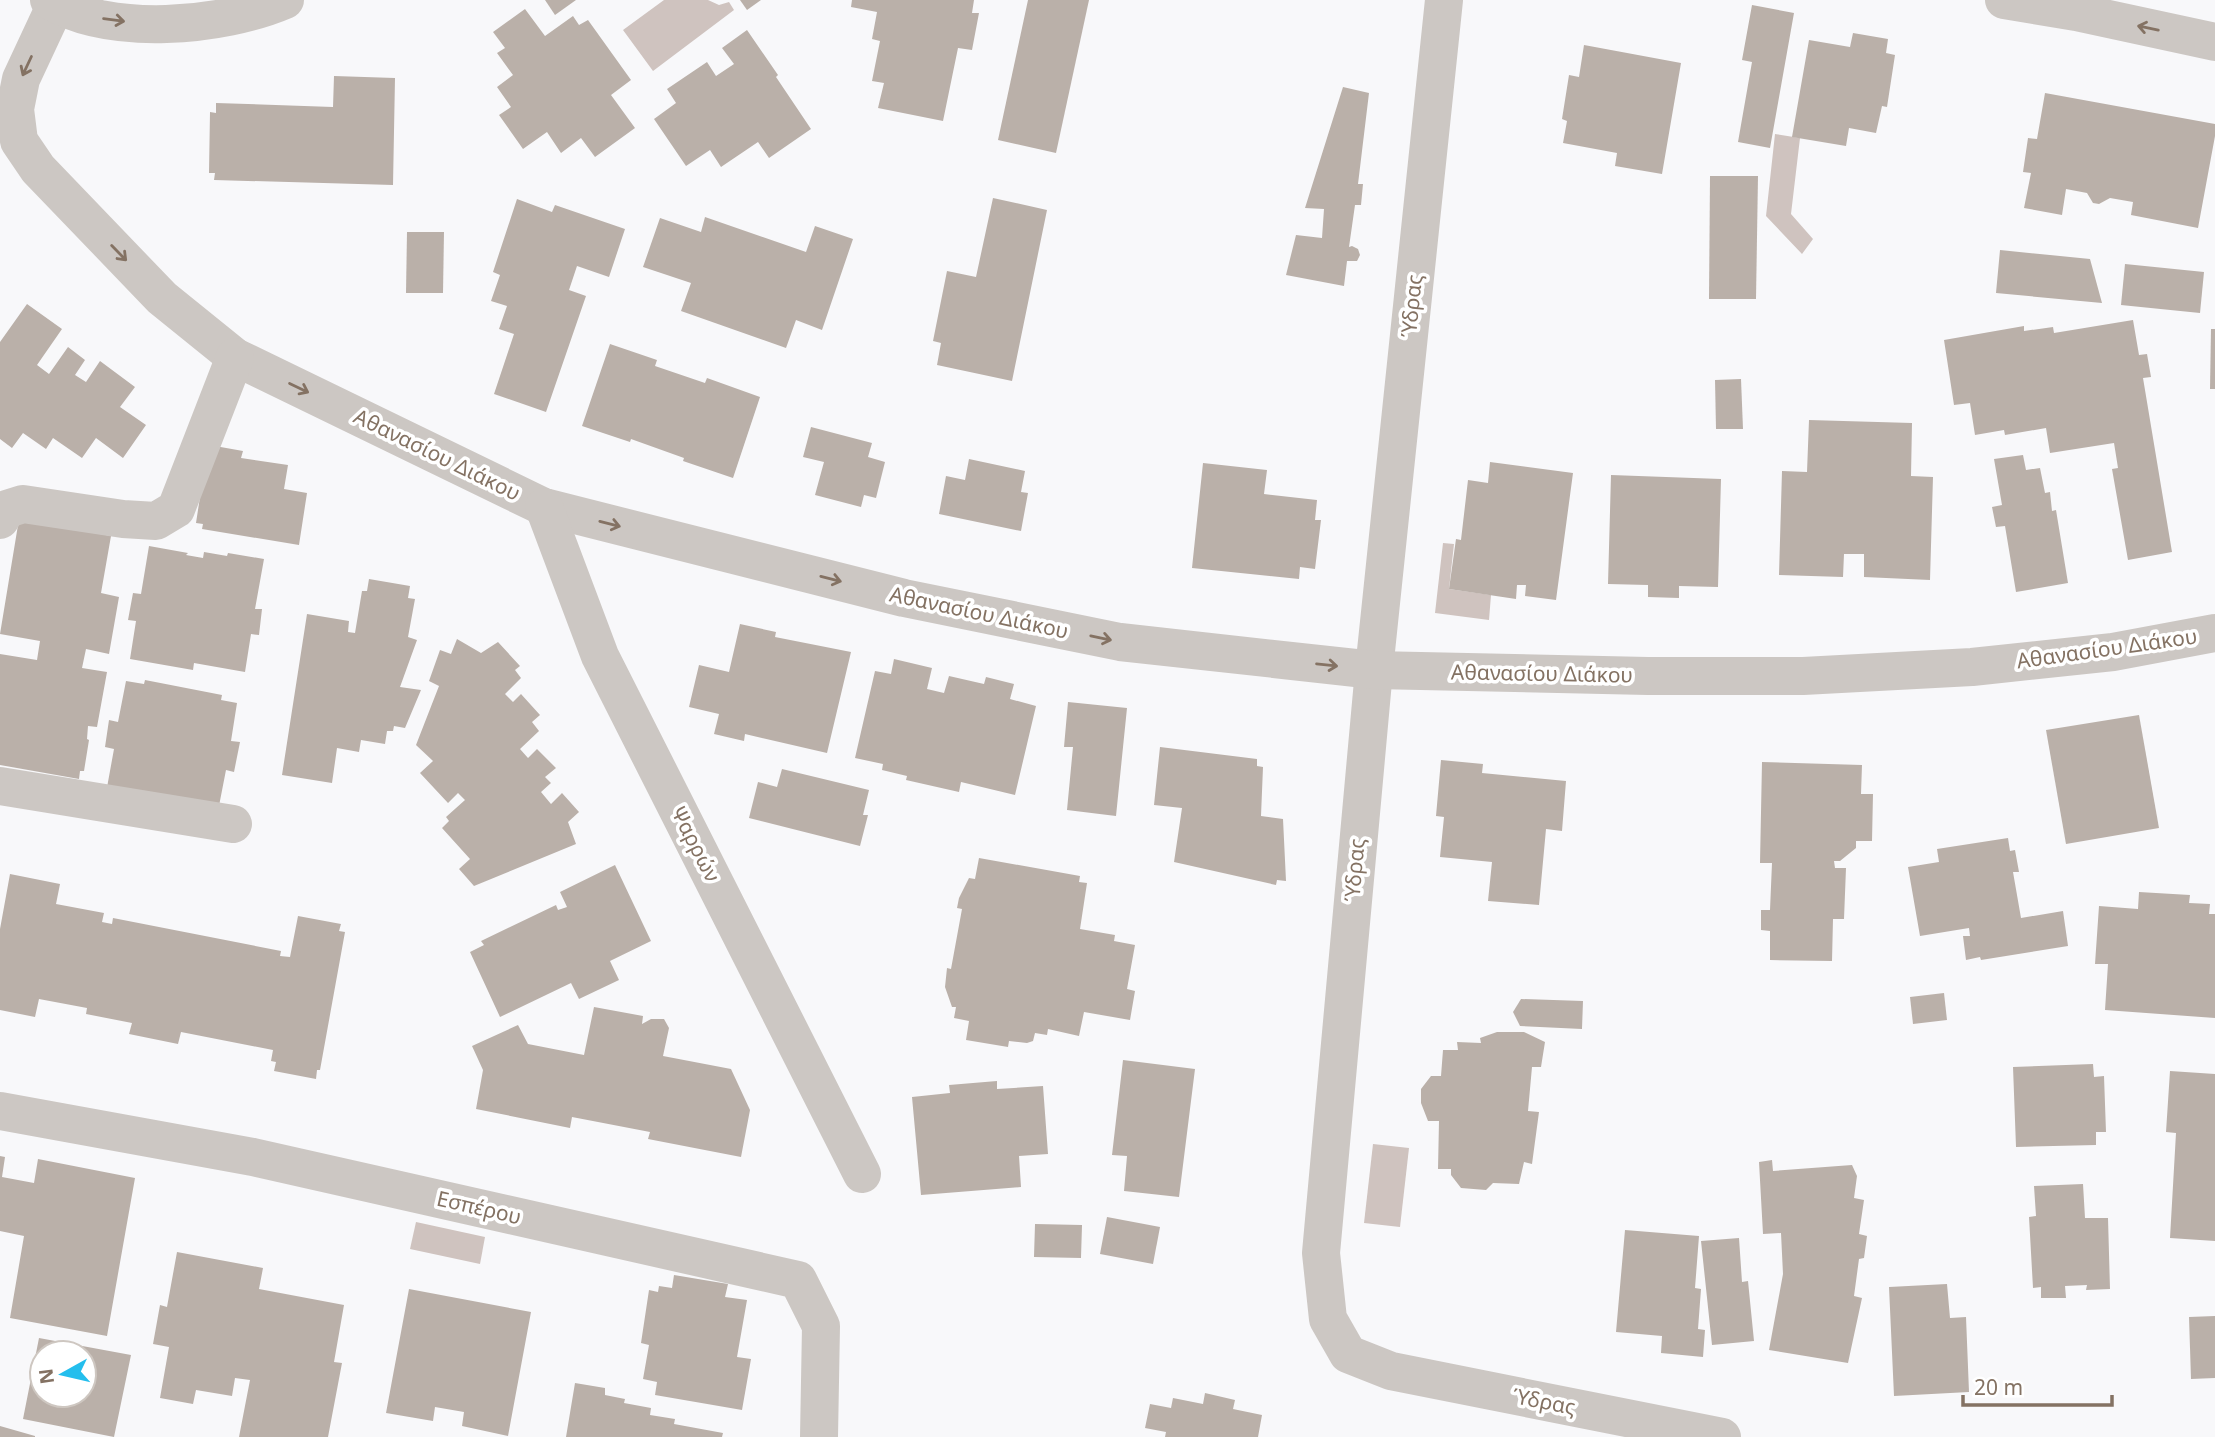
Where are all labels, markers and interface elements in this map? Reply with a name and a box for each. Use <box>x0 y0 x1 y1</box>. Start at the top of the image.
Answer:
one-way arrow <box>102 13 125 26</box>
one-way arrow <box>2137 21 2160 34</box>
one-way arrow <box>20 55 34 76</box>
one-way arrow <box>111 244 128 261</box>
street label: Ύδρας <box>1394 273 1428 339</box>
one-way arrow <box>288 382 309 396</box>
street label: Αθανασίου Διάκου <box>349 402 525 507</box>
one-way arrow <box>599 518 621 531</box>
one-way arrow <box>819 573 842 586</box>
street label: Αθανασίου Διάκου <box>887 579 1071 645</box>
street label: Αθανασίου Διάκου <box>2015 621 2199 675</box>
one-way arrow <box>1089 632 1112 646</box>
street label: Αθανασίου Διάκου <box>1451 657 1633 689</box>
one-way arrow <box>1315 659 1338 672</box>
street label: Ψαρρών <box>665 801 727 886</box>
street label: Ύδρας <box>1337 837 1371 903</box>
street label: Εσπέρου <box>434 1184 524 1230</box>
north arrow <box>28 1339 98 1409</box>
scale bar <box>1963 1364 2112 1408</box>
text: N <box>32 1367 60 1386</box>
text: 20 m <box>1974 1373 2023 1401</box>
street label: Ύδρας <box>1510 1381 1578 1421</box>

